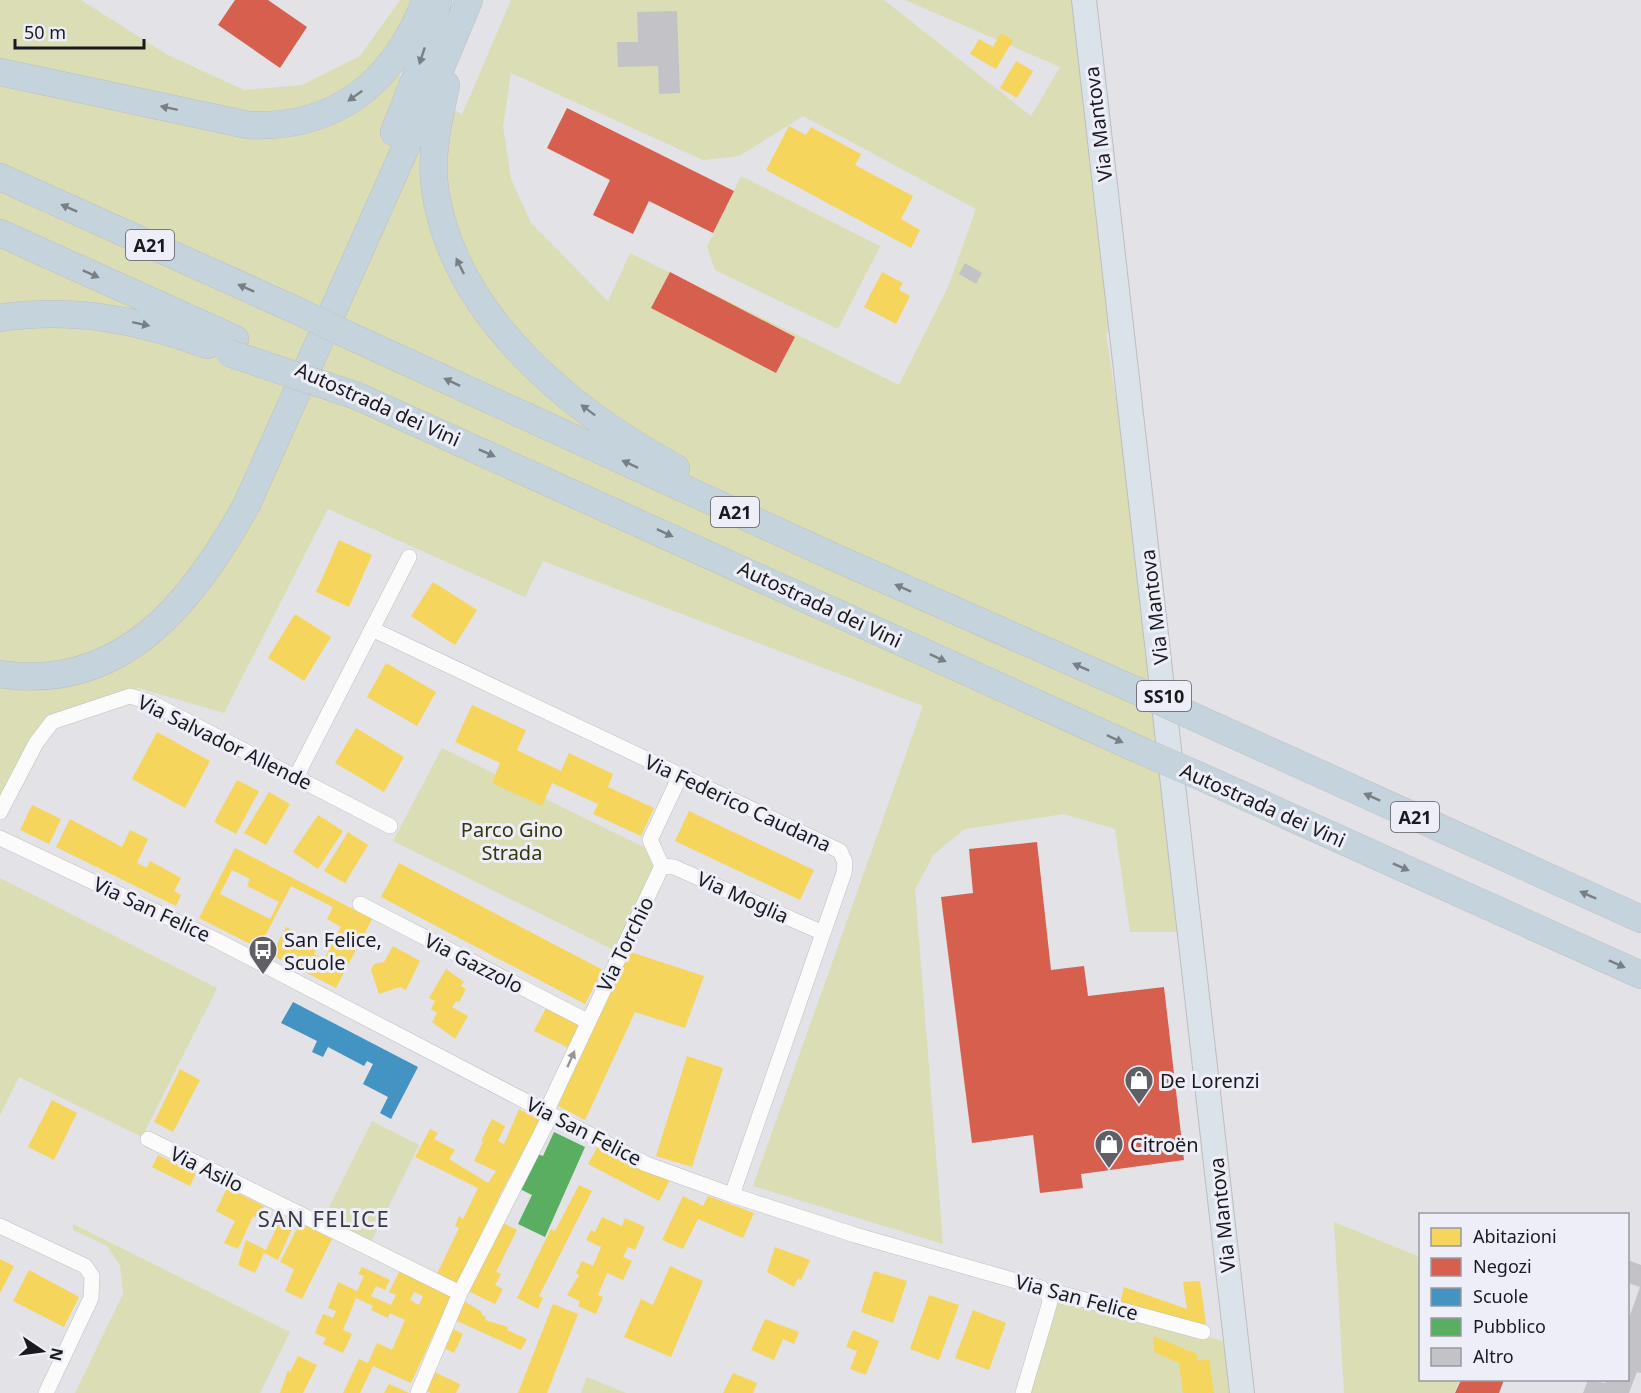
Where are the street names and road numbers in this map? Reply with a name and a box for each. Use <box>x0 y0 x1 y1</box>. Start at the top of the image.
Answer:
street label: Via Mantova <box>1078 65 1118 183</box>
road number: A21 <box>126 230 174 260</box>
street label: Autostrada dei Vini <box>291 356 465 452</box>
road number: A21 <box>711 497 759 527</box>
street label: Via Mantova <box>1134 548 1174 666</box>
street label: Autostrada dei Vini <box>734 554 906 654</box>
road number: SS10 <box>1137 681 1191 711</box>
street label: Via Salvador Allende <box>133 688 317 796</box>
street label: Via Federico Caudana <box>641 748 835 858</box>
street label: Autostrada dei Vini <box>1176 757 1350 853</box>
road number: A21 <box>1391 802 1439 832</box>
street label: Via Moglia <box>693 865 793 929</box>
street label: Via San Felice <box>89 870 215 948</box>
street label: Via Torchio <box>590 892 660 996</box>
street label: Via Gazzolo <box>420 927 528 999</box>
street label: Via San Felice <box>522 1090 646 1172</box>
street label: Via Asilo <box>166 1140 248 1198</box>
street label: Via Mantova <box>1203 1156 1241 1274</box>
street label: Via San Felice <box>1013 1268 1141 1326</box>

